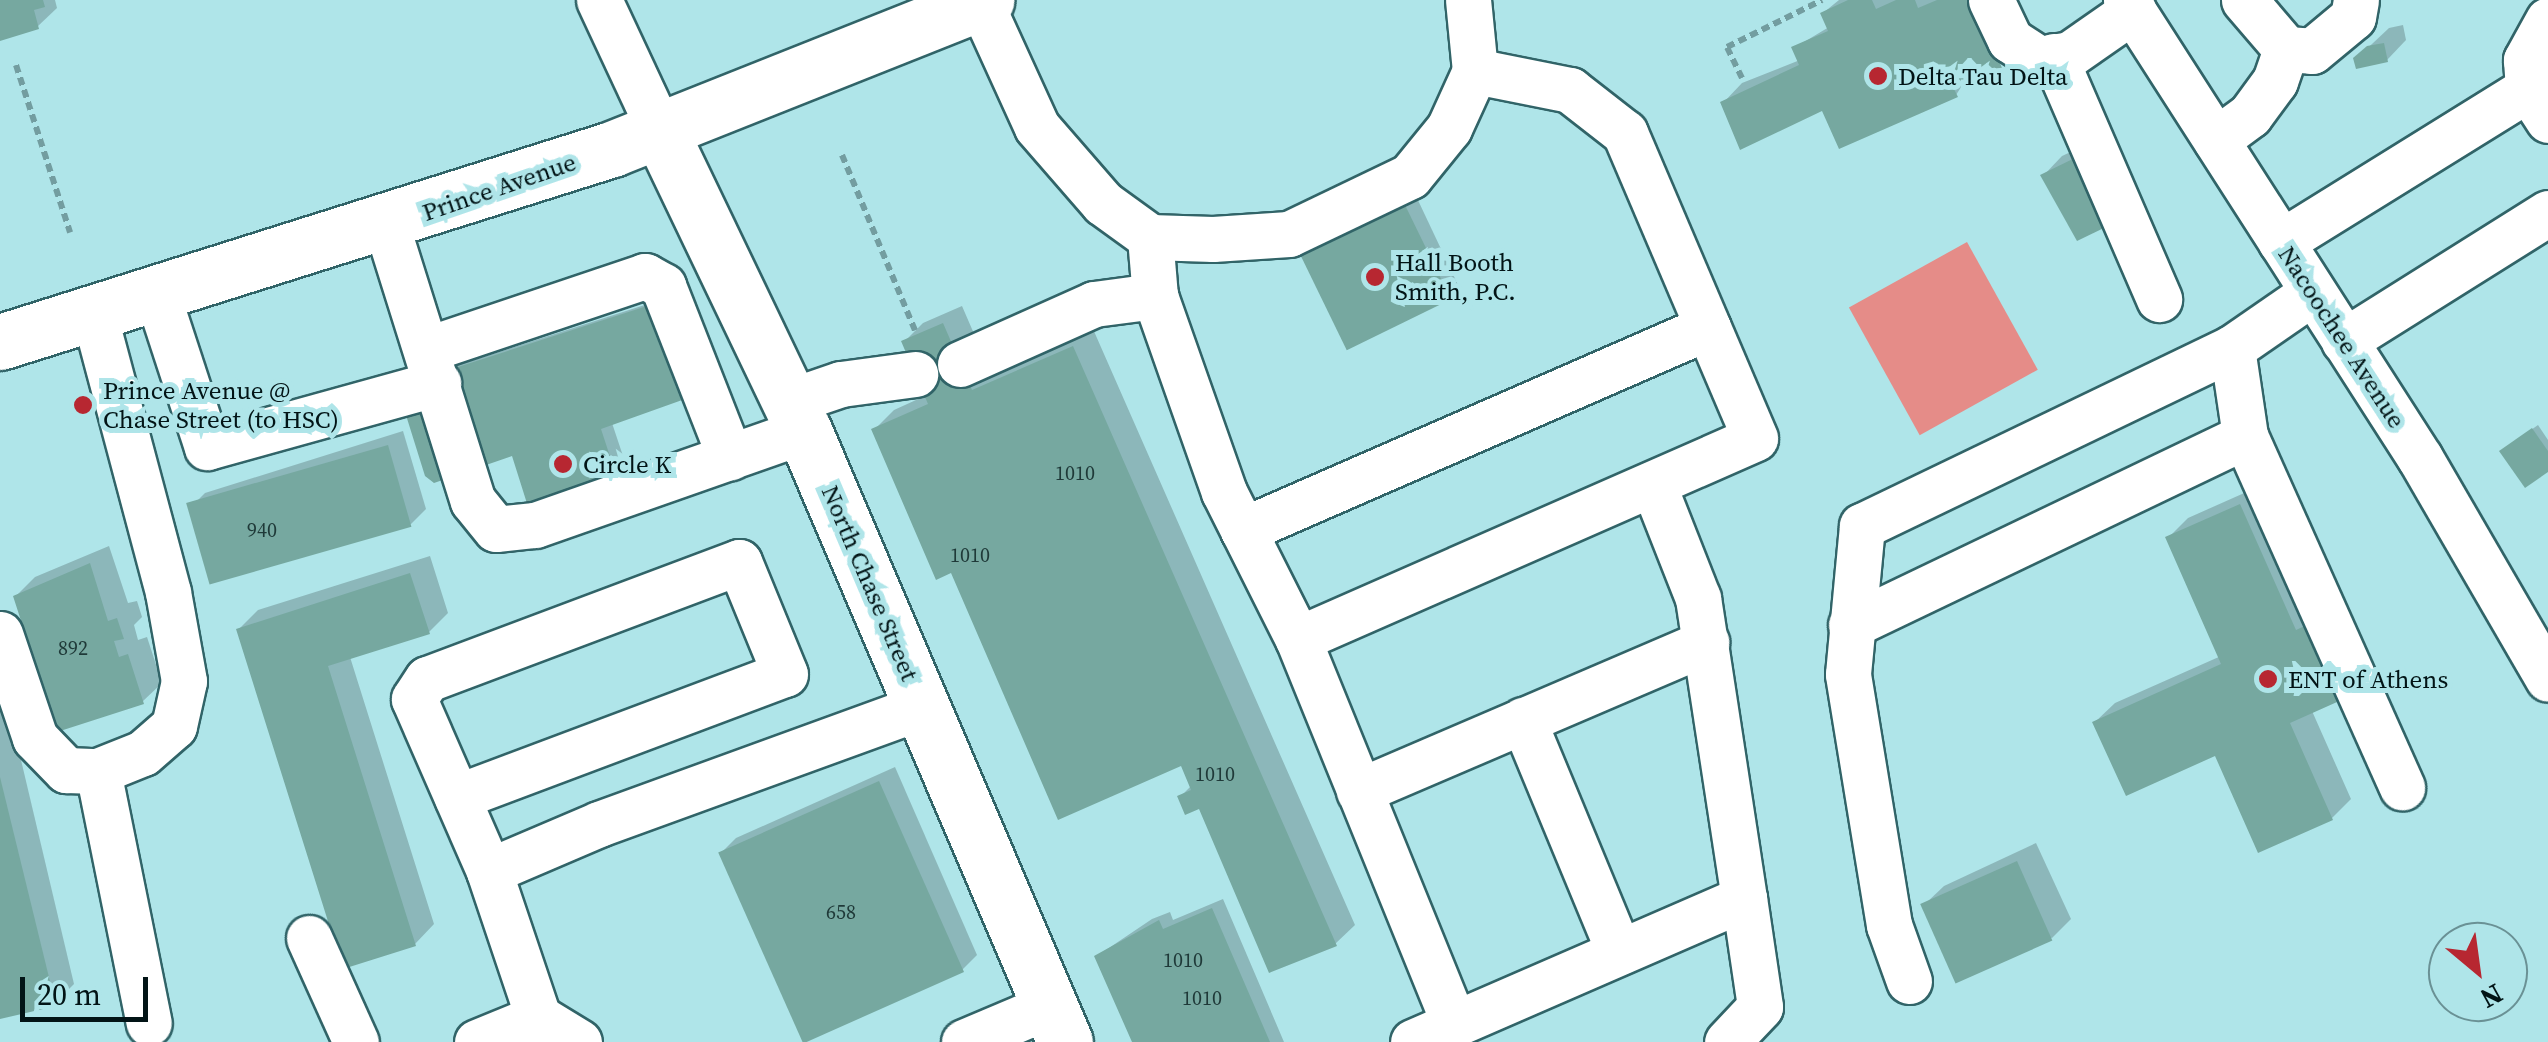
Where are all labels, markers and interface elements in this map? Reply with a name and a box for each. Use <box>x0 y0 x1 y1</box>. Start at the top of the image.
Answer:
place label: Delta Tau Delta <box>1898 61 2068 91</box>
marker: Delta Tau Delta <box>1867 65 1889 87</box>
street label: Prince Avenue <box>418 147 580 227</box>
street label: Nacoochee Avenue <box>2272 240 2412 434</box>
place label: Hall Booth Smith, P.C. <box>1395 248 1516 307</box>
marker: Hall Booth Smith, P.C. <box>1364 266 1386 288</box>
place label: Prince Avenue @ Chase Street (to HSC) <box>103 376 339 435</box>
marker: Prince Avenue @ Chase Street (to HSC) <box>72 394 94 416</box>
place label: Circle K <box>583 449 671 479</box>
marker: Circle K <box>552 453 574 475</box>
house number: 1010 <box>1055 461 1095 485</box>
street label: North Chase Street <box>815 481 925 685</box>
house number: 940 <box>247 518 277 542</box>
house number: 1010 <box>950 543 990 567</box>
house number: 892 <box>58 636 88 660</box>
place label: ENT of Athens <box>2288 664 2449 694</box>
marker: ENT of Athens <box>2257 668 2279 690</box>
house number: 1010 <box>1195 762 1235 786</box>
house number: 658 <box>826 900 856 924</box>
north arrow <box>2428 922 2528 1022</box>
house number: 1010 <box>1163 948 1203 972</box>
scale bar <box>25 957 152 1019</box>
text: 20 m <box>37 974 101 1015</box>
text: N <box>2473 975 2510 1018</box>
house number: 1010 <box>1182 986 1222 1010</box>

